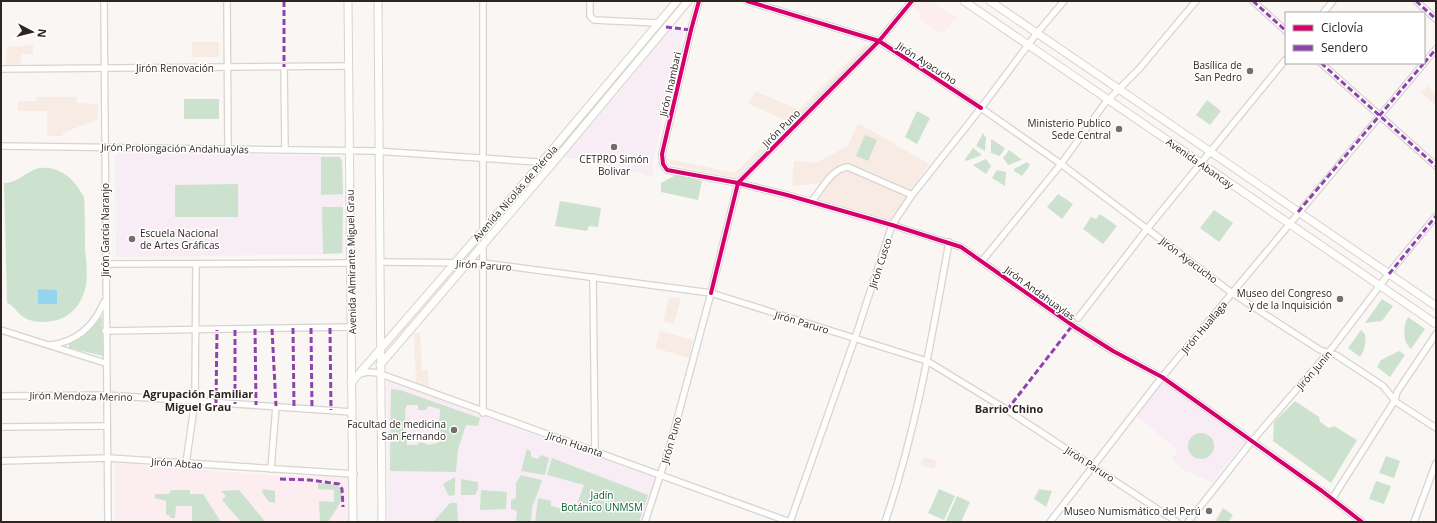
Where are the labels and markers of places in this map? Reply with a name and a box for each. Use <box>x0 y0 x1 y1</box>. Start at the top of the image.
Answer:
place label: Basílica de San Pedro <box>1193 58 1242 84</box>
marker: Basílica de San Pedro <box>1245 66 1255 76</box>
place label: Ministerio Publico Sede Central <box>1028 116 1111 142</box>
marker: Ministerio Publico Sede Central <box>1114 124 1124 134</box>
marker: CETPRO Simón Bolivar <box>609 142 619 152</box>
place label: CETPRO Simón Bolivar <box>579 152 649 178</box>
place label: Escuela Nacional de Artes Gráficas <box>140 226 219 252</box>
marker: Escuela Nacional de Artes Gráficas <box>127 234 137 244</box>
place label: Museo del Congreso y de la Inquisición <box>1237 286 1332 312</box>
marker: Museo del Congreso y de la Inquisición <box>1335 294 1345 304</box>
place label: Facultad de medicina San Fernando <box>347 417 446 443</box>
marker: Facultad de medicina San Fernando <box>449 425 459 435</box>
place label: Museo Numismático del Perú <box>1064 504 1201 518</box>
marker: Museo Numismático del Perú <box>1204 506 1214 516</box>

